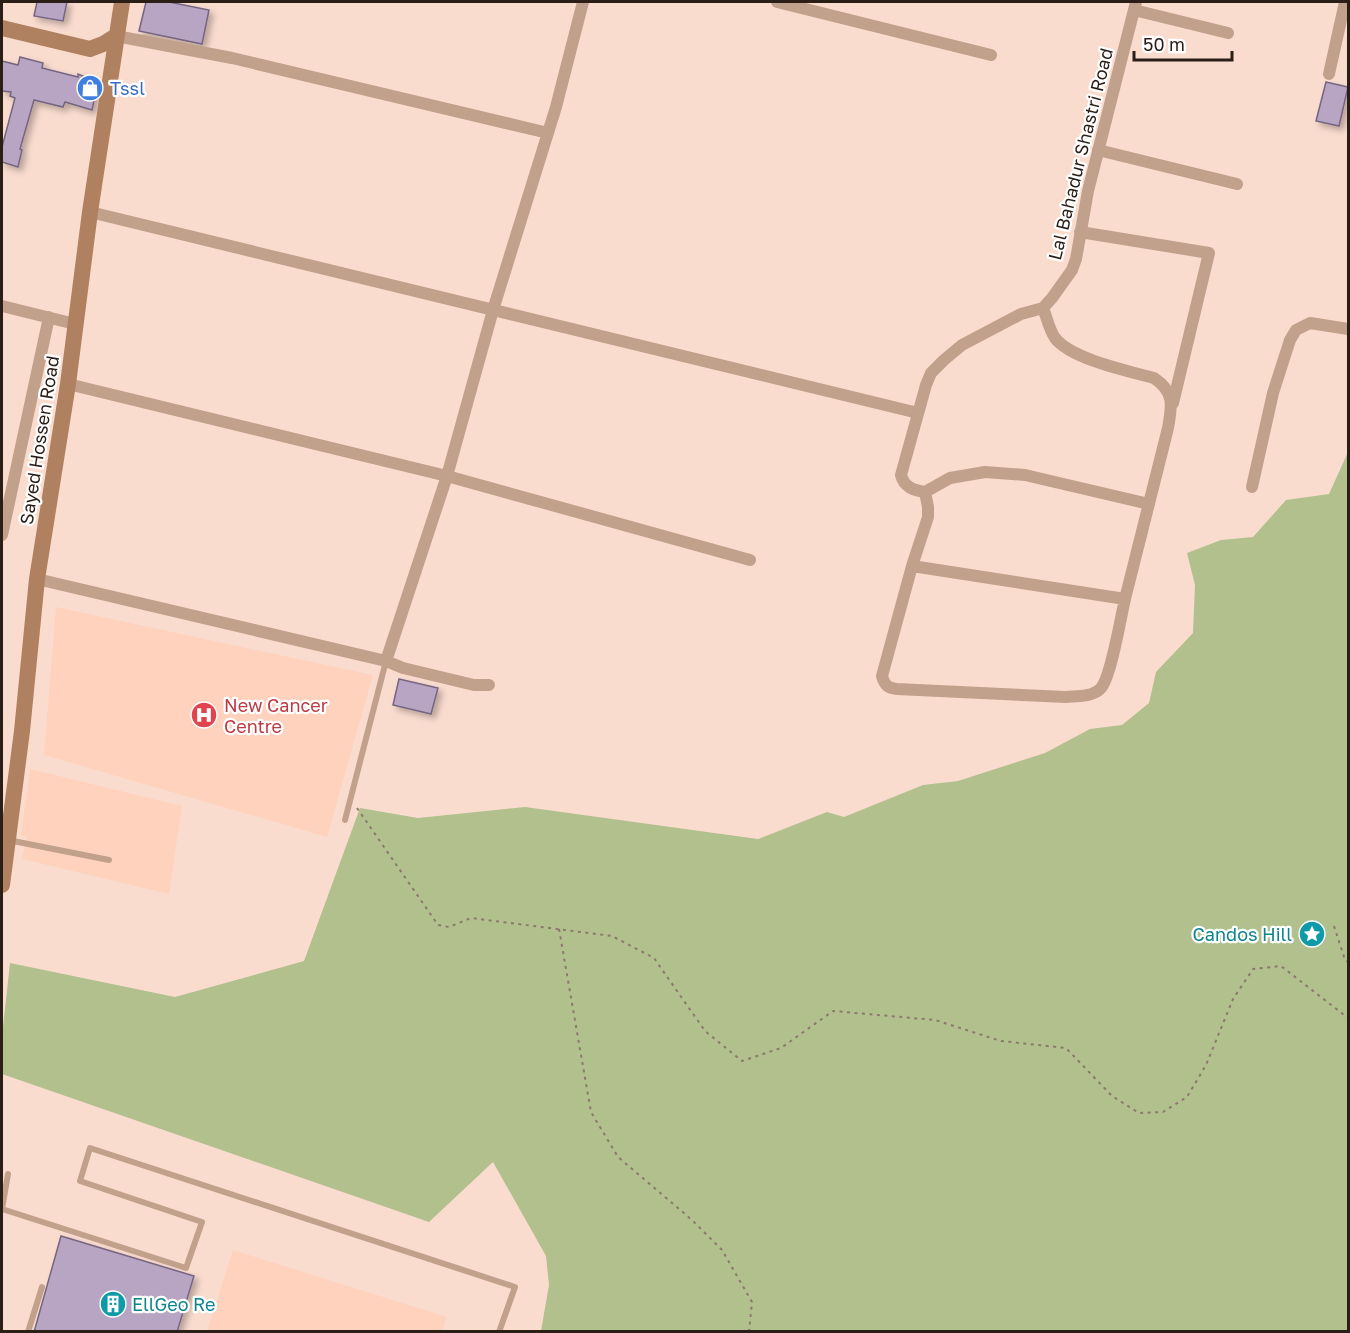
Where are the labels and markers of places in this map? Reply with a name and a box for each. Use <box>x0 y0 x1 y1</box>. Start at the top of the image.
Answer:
shop icon: Tssl <box>75 73 105 103</box>
place label: Tssl <box>110 77 145 99</box>
place label: New Cancer Centre <box>224 694 328 737</box>
hospital icon: New Cancer Centre <box>189 700 219 730</box>
place icon: Candos Hill <box>1297 919 1327 949</box>
place label: Candos Hill <box>1193 923 1292 945</box>
building icon: EllGeo Re <box>98 1289 128 1319</box>
place label: EllGeo Re <box>132 1293 215 1315</box>

